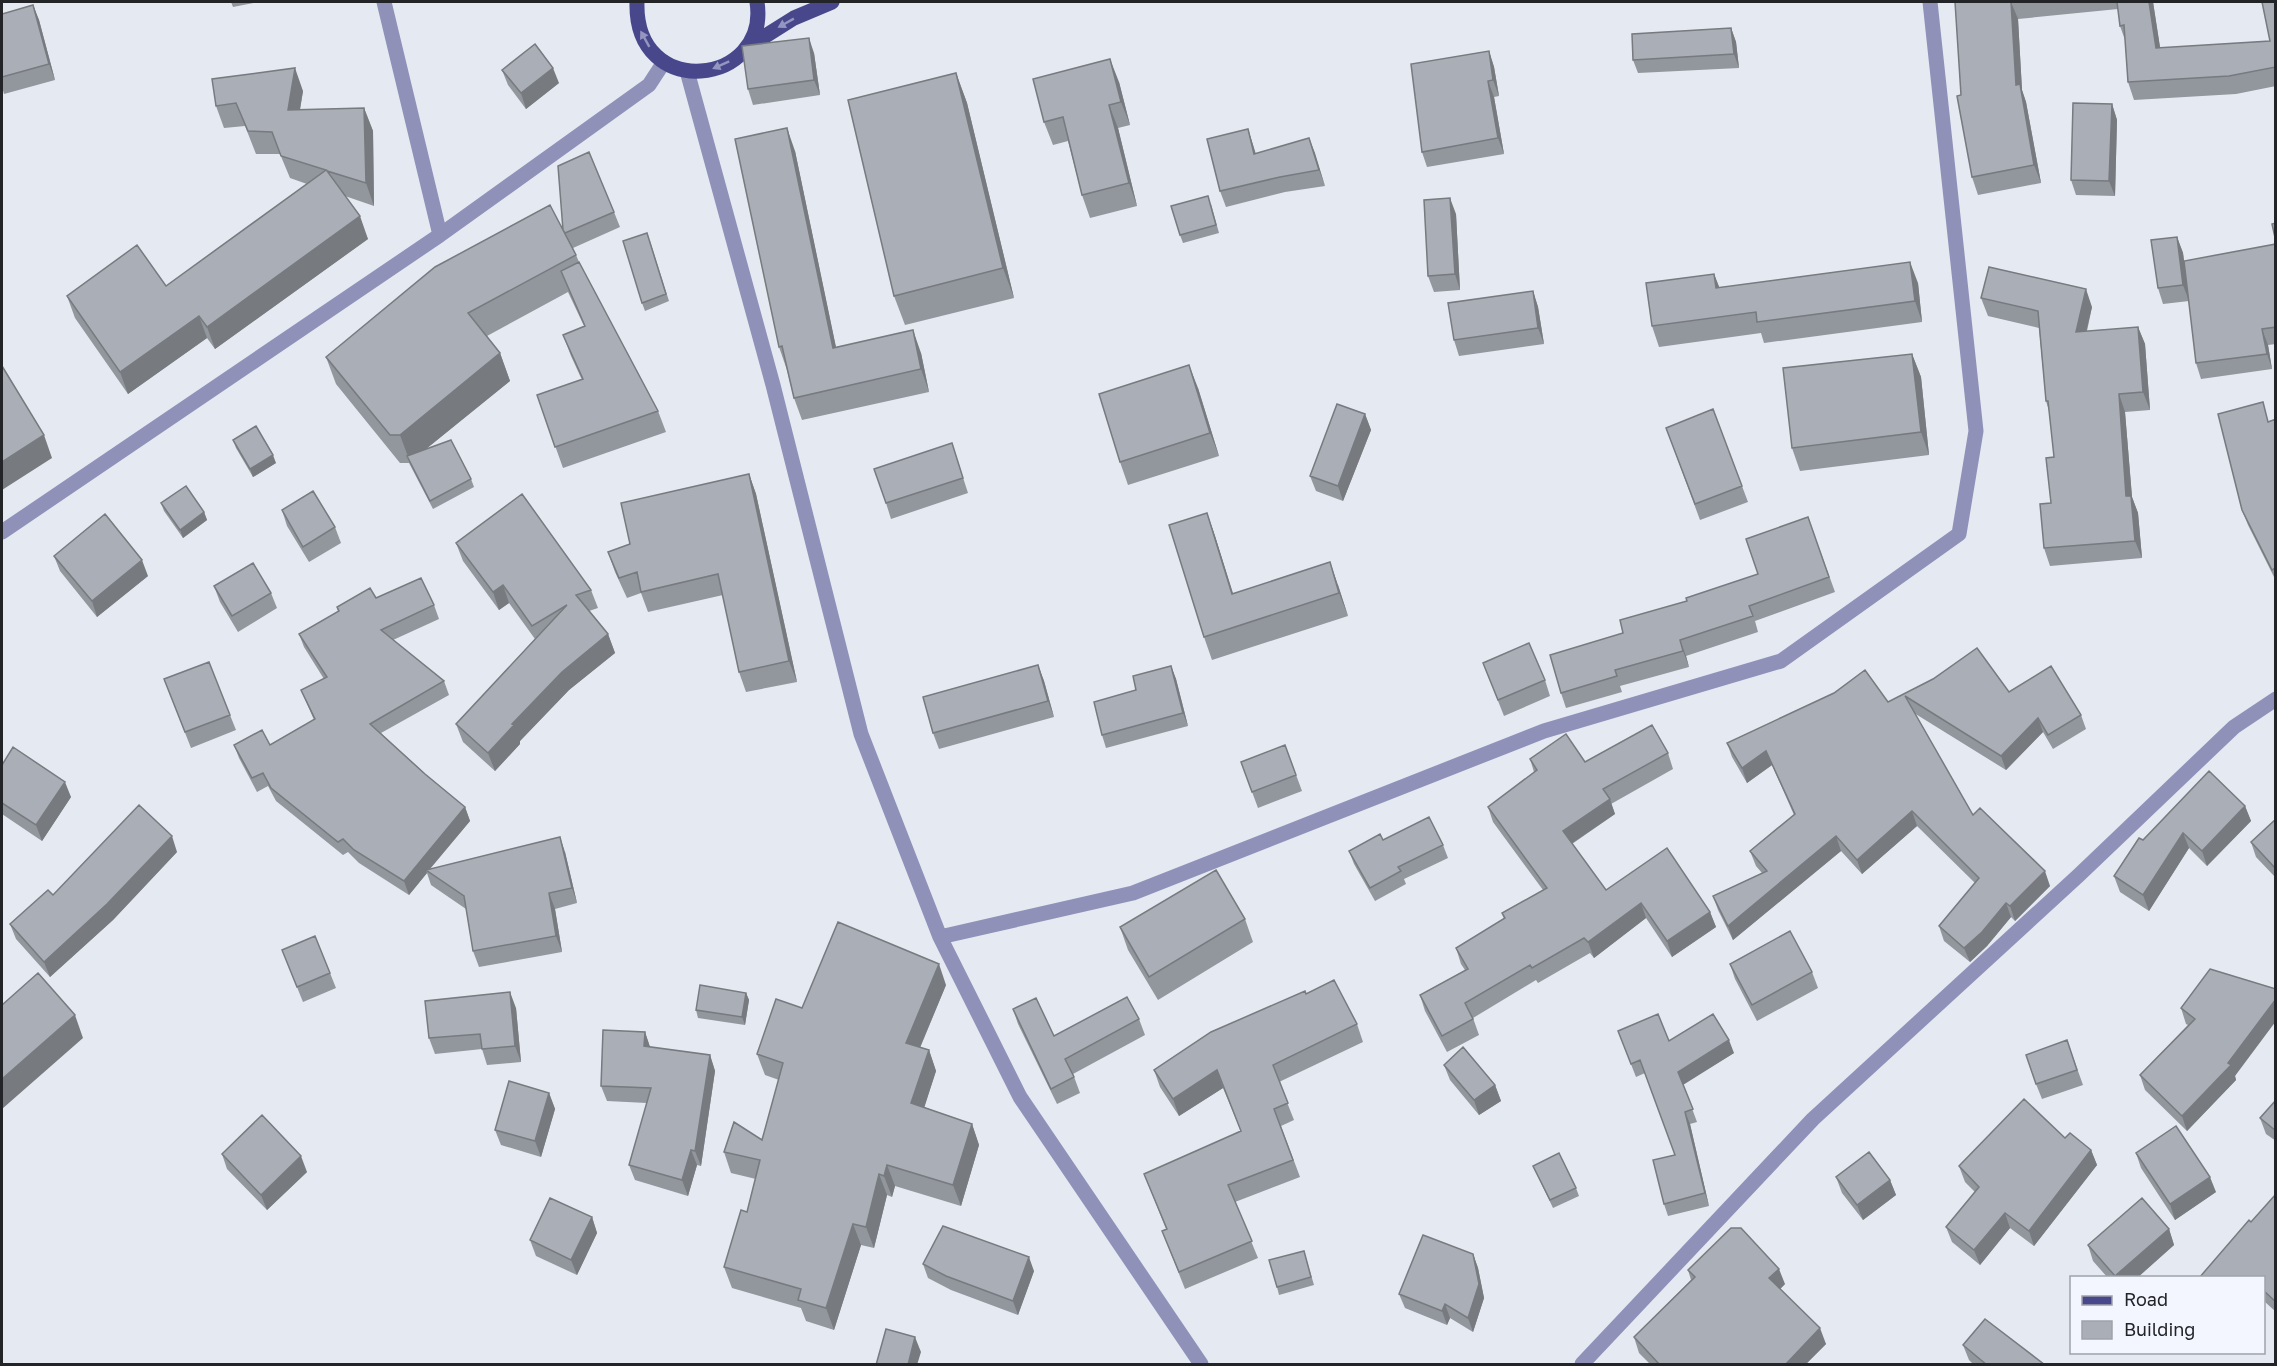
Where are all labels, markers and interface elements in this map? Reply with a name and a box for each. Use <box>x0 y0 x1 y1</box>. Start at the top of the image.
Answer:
one-way arrow <box>778 17 795 27</box>
one-way arrow <box>640 30 650 47</box>
one-way arrow <box>713 61 730 70</box>
legend <box>2070 1276 2265 1354</box>
text: Road <box>2124 1288 2168 1310</box>
text: Building <box>2124 1318 2195 1340</box>

